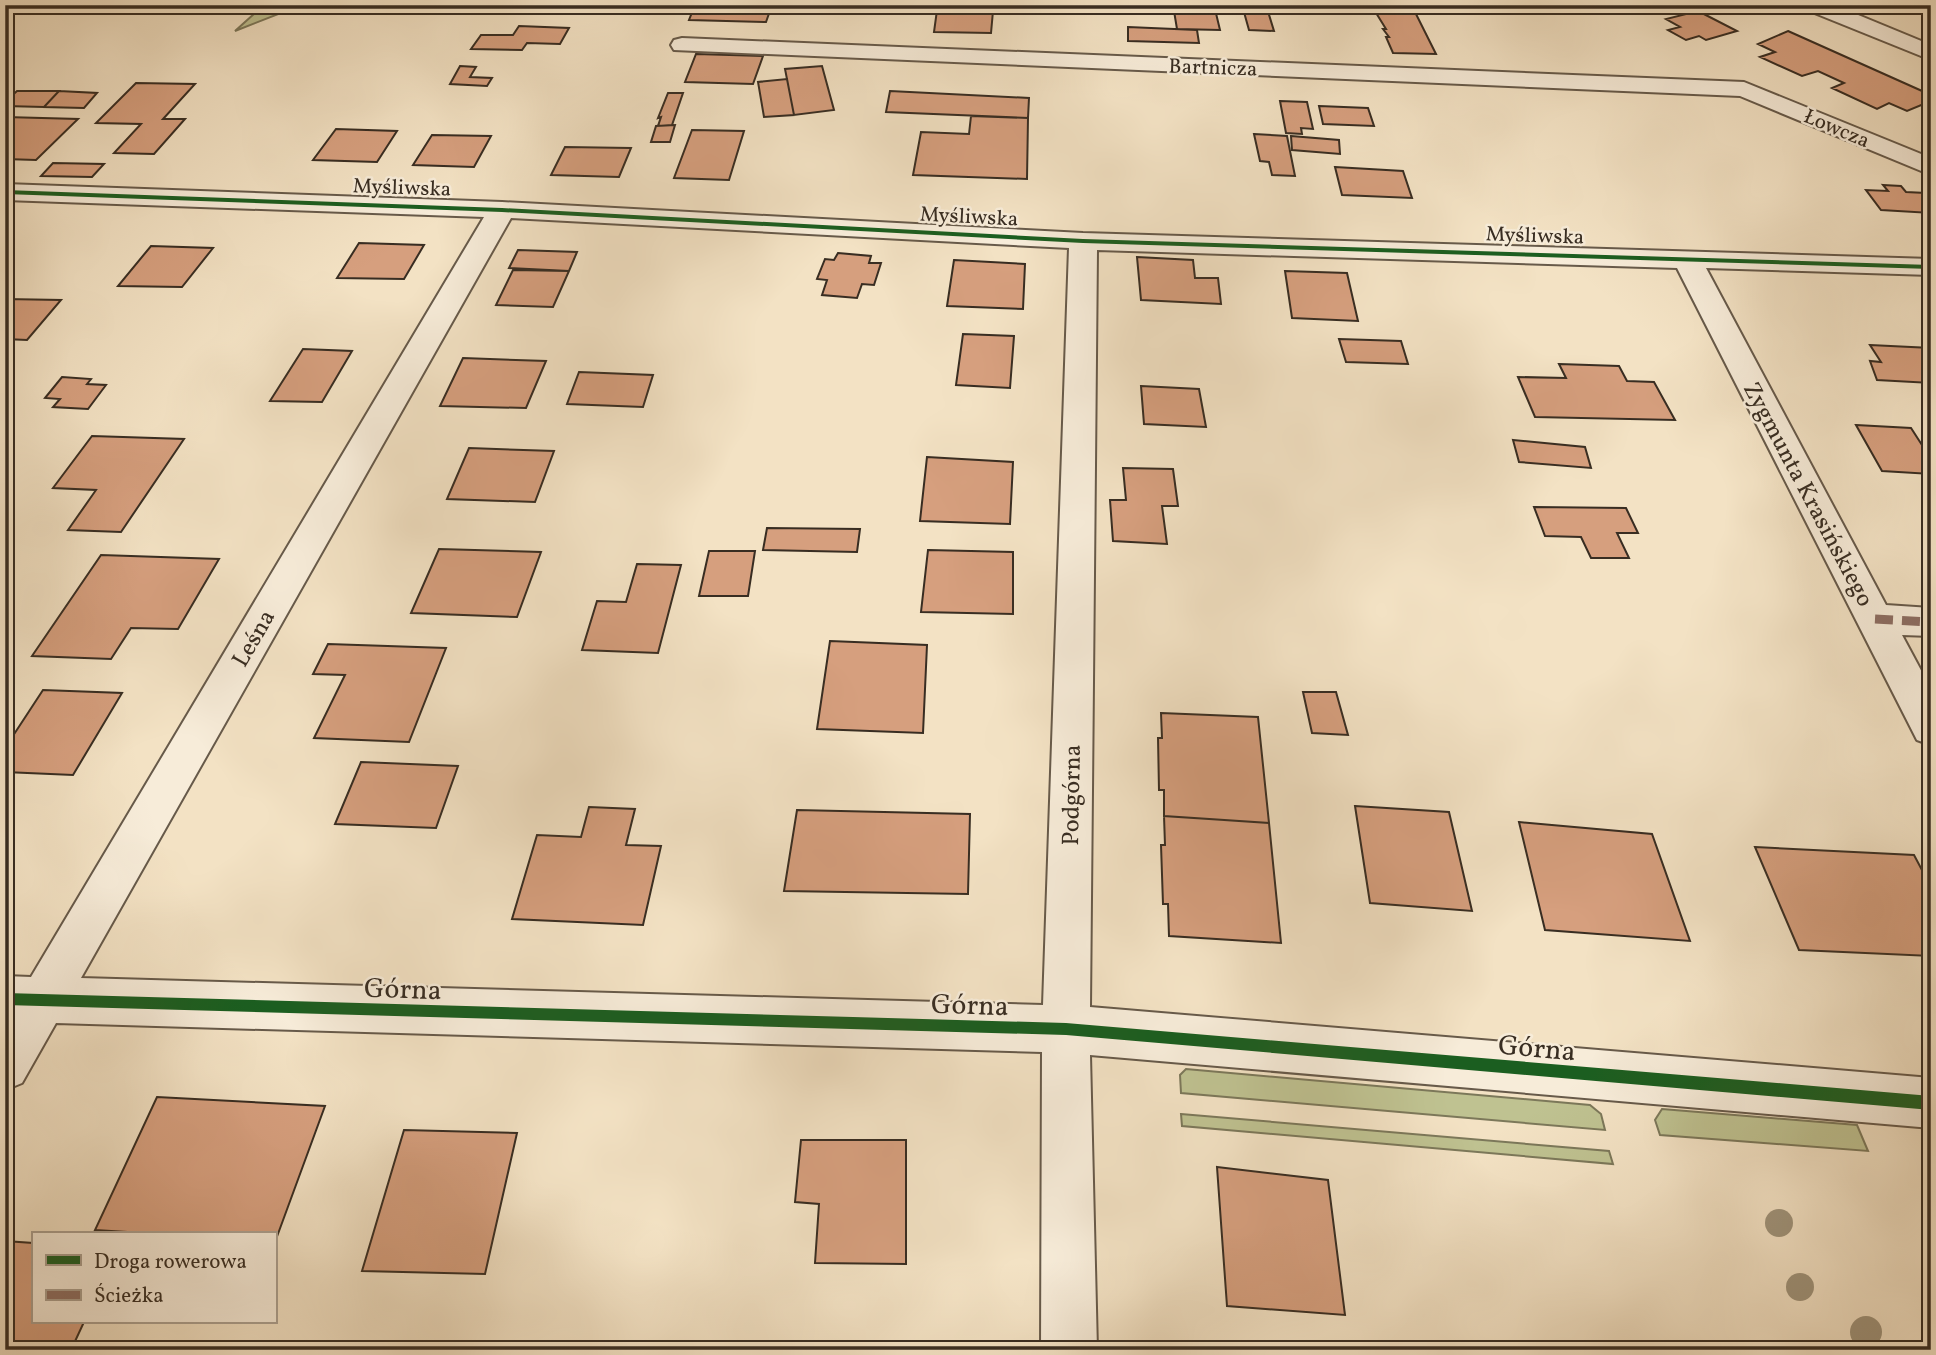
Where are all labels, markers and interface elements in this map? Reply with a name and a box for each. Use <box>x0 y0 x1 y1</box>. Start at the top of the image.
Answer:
street label: Bartnicza <box>1168 52 1258 85</box>
street label: Łowcza <box>1799 103 1874 156</box>
street label: Myśliwska <box>352 172 452 205</box>
street label: Myśliwska <box>919 200 1019 235</box>
street label: Myśliwska <box>1485 220 1585 253</box>
street label: Zygmunta Krasińskiego <box>1733 376 1881 614</box>
street label: Leśna <box>225 604 285 674</box>
street label: Podgórna <box>1055 744 1091 846</box>
street label: Górna <box>363 970 442 1011</box>
street label: Górna <box>930 986 1009 1027</box>
street label: Górna <box>1496 1027 1577 1072</box>
legend <box>32 1232 276 1324</box>
text: Droga rowerowa <box>94 1248 247 1277</box>
text: Ścieżka <box>94 1282 164 1311</box>

